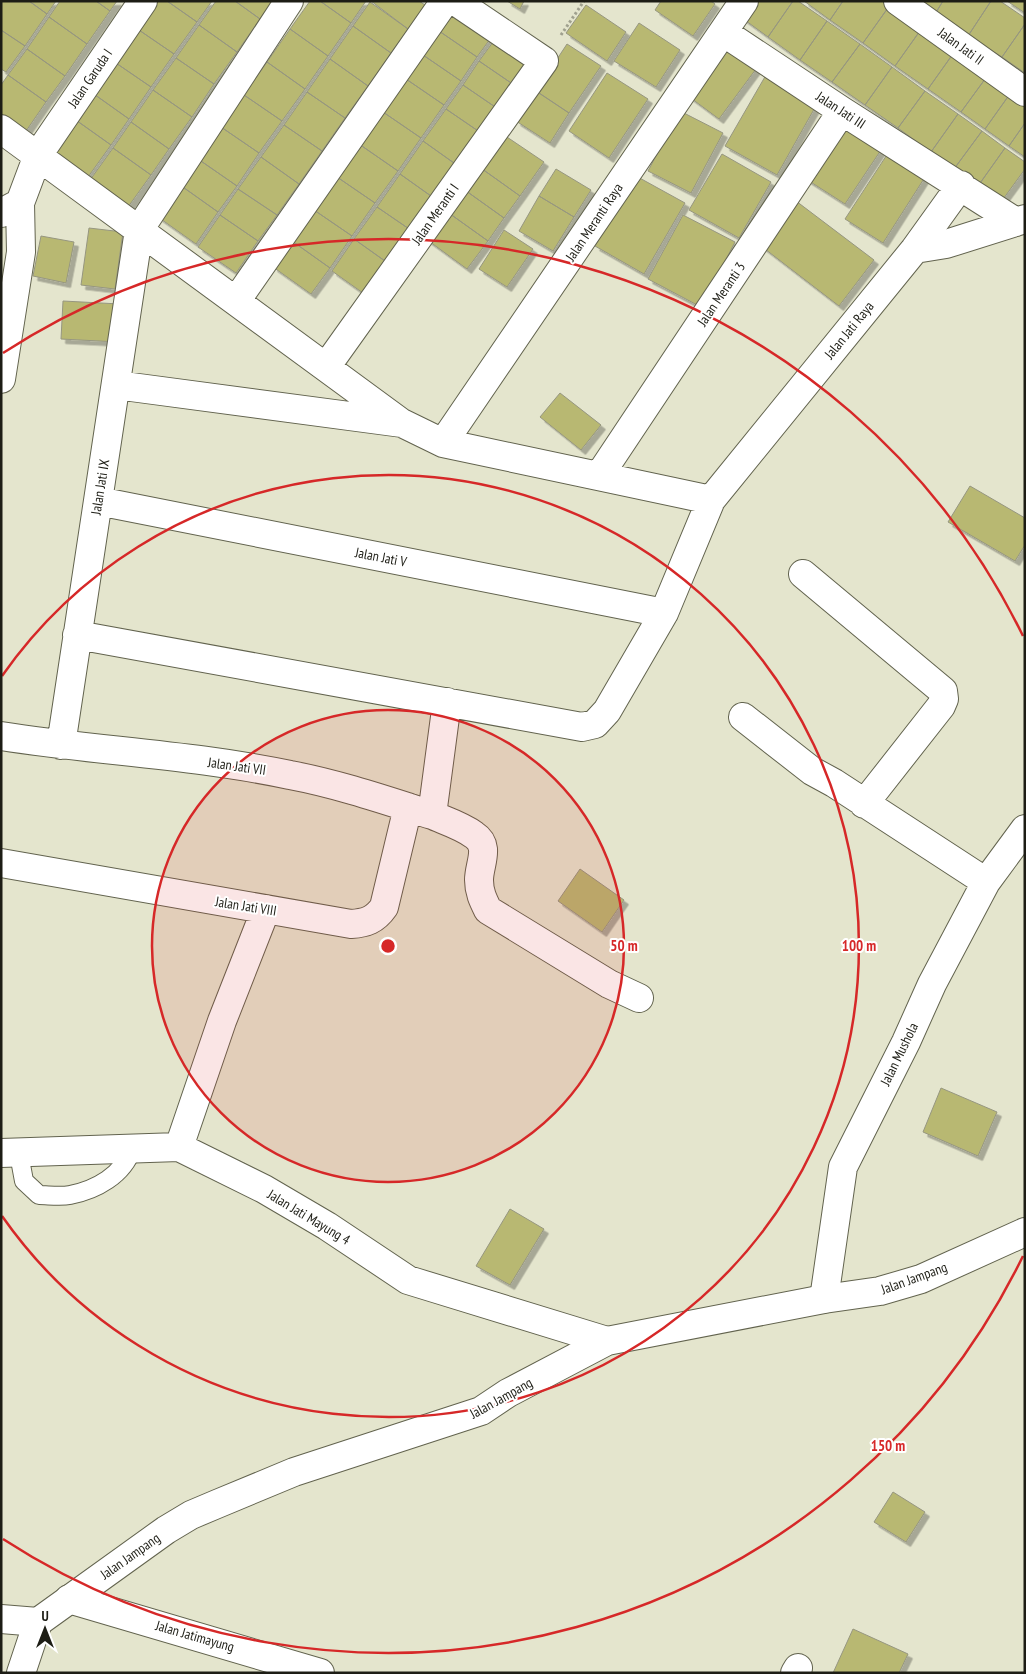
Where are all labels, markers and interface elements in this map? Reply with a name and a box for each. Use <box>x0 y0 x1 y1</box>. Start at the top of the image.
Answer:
street label: Jalan Jati II <box>934 23 987 69</box>
street label: Jalan Garuda I <box>63 45 116 112</box>
street label: Jalan Jati III <box>812 87 869 133</box>
street label: Jalan Meranti I <box>407 180 463 249</box>
street label: Jalan Meranti Raya <box>561 180 627 265</box>
street label: Jalan Meranti 3 <box>692 259 749 330</box>
street label: Jalan Jati Raya <box>820 298 878 363</box>
street label: Jalan Jati IX <box>87 458 113 517</box>
street label: Jalan Jati V <box>353 543 409 571</box>
street label: Jalan Jati VII <box>206 753 267 779</box>
street label: Jalan Jati VIII <box>213 892 278 920</box>
text: 50 m <box>610 936 638 955</box>
text: 100 m <box>842 936 876 955</box>
centre of rings <box>379 937 397 955</box>
street label: Jalan Mushola <box>876 1020 922 1089</box>
street label: Jalan Jati Mayung 4 <box>264 1185 354 1249</box>
street label: Jalan Jampang <box>878 1258 949 1299</box>
street label: Jalan Jampang <box>466 1373 536 1423</box>
text: 150 m <box>871 1436 905 1455</box>
street label: Jalan Jampang <box>96 1529 163 1584</box>
north arrow <box>20 1604 70 1654</box>
text: U <box>41 1607 49 1625</box>
street label: Jalan Jatimayung <box>153 1616 236 1656</box>

